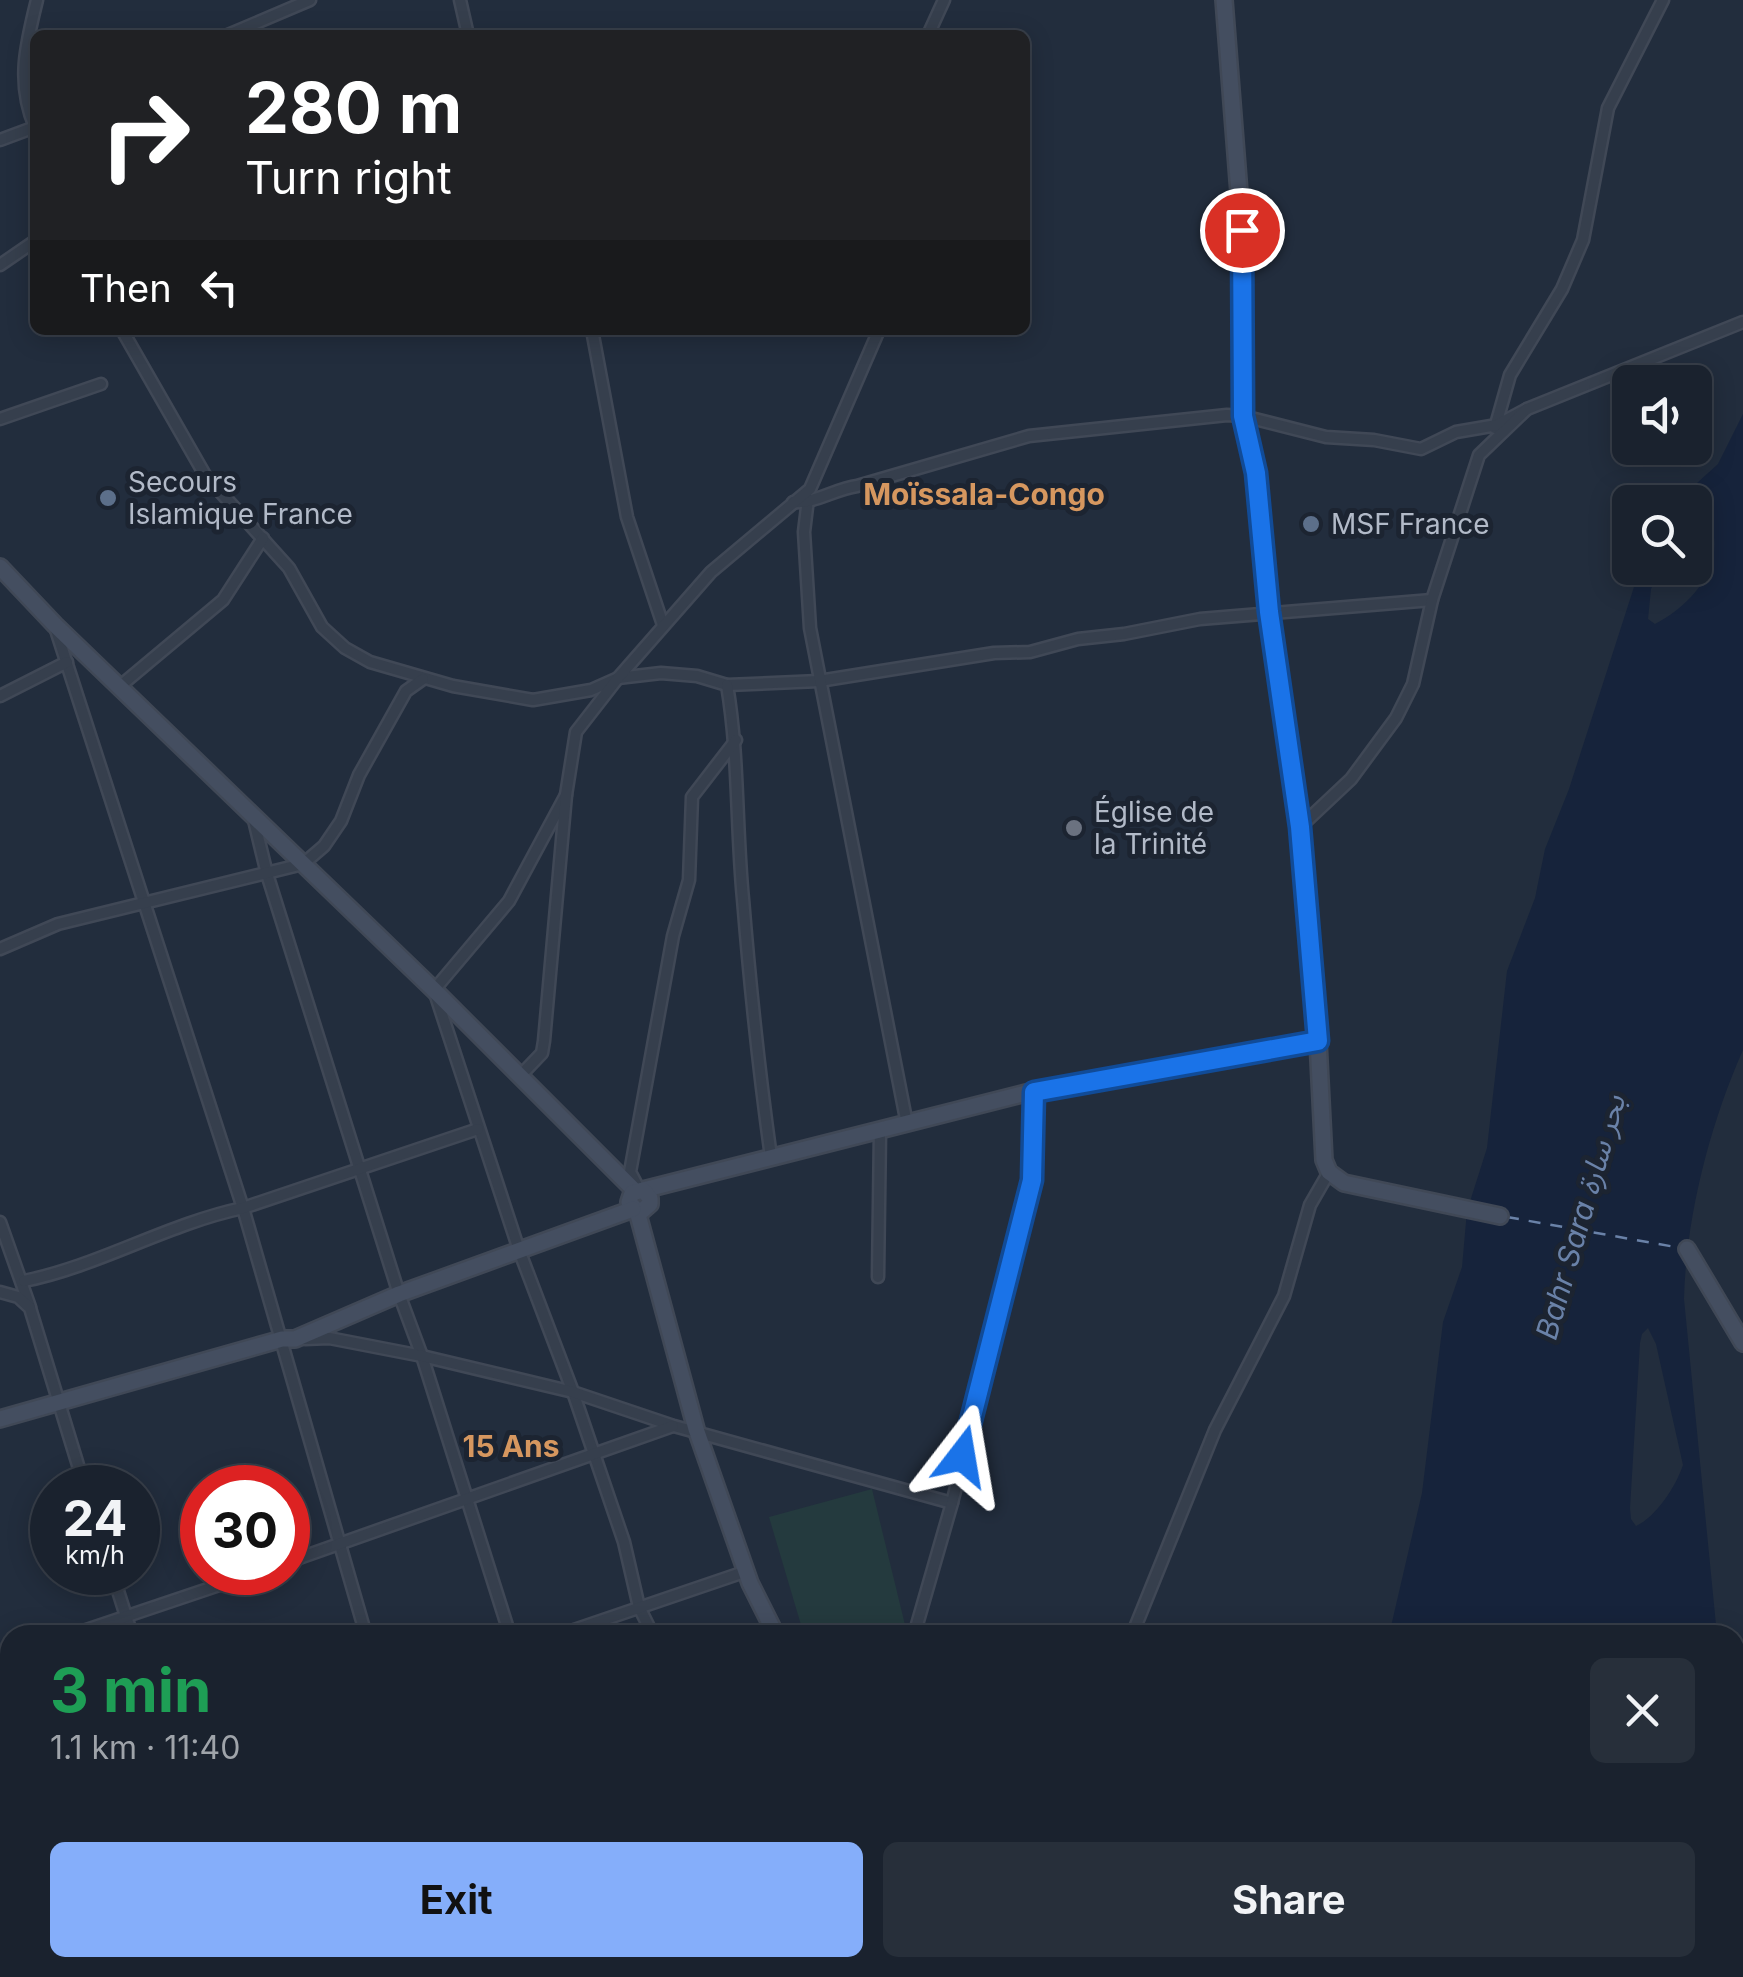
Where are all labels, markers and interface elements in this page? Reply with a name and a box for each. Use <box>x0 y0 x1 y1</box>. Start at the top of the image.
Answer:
text: 280 m <box>245 65 462 150</box>
icon: right <box>80 70 210 200</box>
text: Turn right <box>245 150 452 205</box>
pin <box>1200 188 1285 273</box>
icon: arrive <box>1215 203 1270 258</box>
icon: left <box>192 260 247 315</box>
text: Then <box>80 265 172 311</box>
map controls <box>1612 365 1712 585</box>
button: sound <box>1612 365 1712 465</box>
place label: Secours Islamique France <box>128 465 353 531</box>
district label: Moïssala-Congo <box>863 476 1105 512</box>
button: search <box>1612 485 1712 585</box>
marker: Secours Islamique France <box>97 487 119 509</box>
place label: MSF France <box>1331 507 1490 541</box>
marker: MSF France <box>1300 513 1322 535</box>
place label: Église de la Trinité <box>1094 794 1214 861</box>
marker: Église de la Trinité <box>1063 817 1085 839</box>
water label: Bahr Sara بحر سارة <box>1528 1090 1632 1343</box>
position arrow <box>910 1404 1014 1508</box>
district label: 15 Ans <box>462 1428 560 1464</box>
speed limit sign: 30 <box>180 1465 310 1595</box>
text: 24 <box>63 1488 127 1548</box>
text: km/h <box>65 1540 125 1570</box>
text: 3 min <box>50 1654 211 1726</box>
button: close <box>1590 1658 1695 1763</box>
text: 1.1 km · 11:40 <box>50 1728 240 1767</box>
button: Exit <box>50 1842 863 1957</box>
button: Share <box>883 1842 1695 1957</box>

